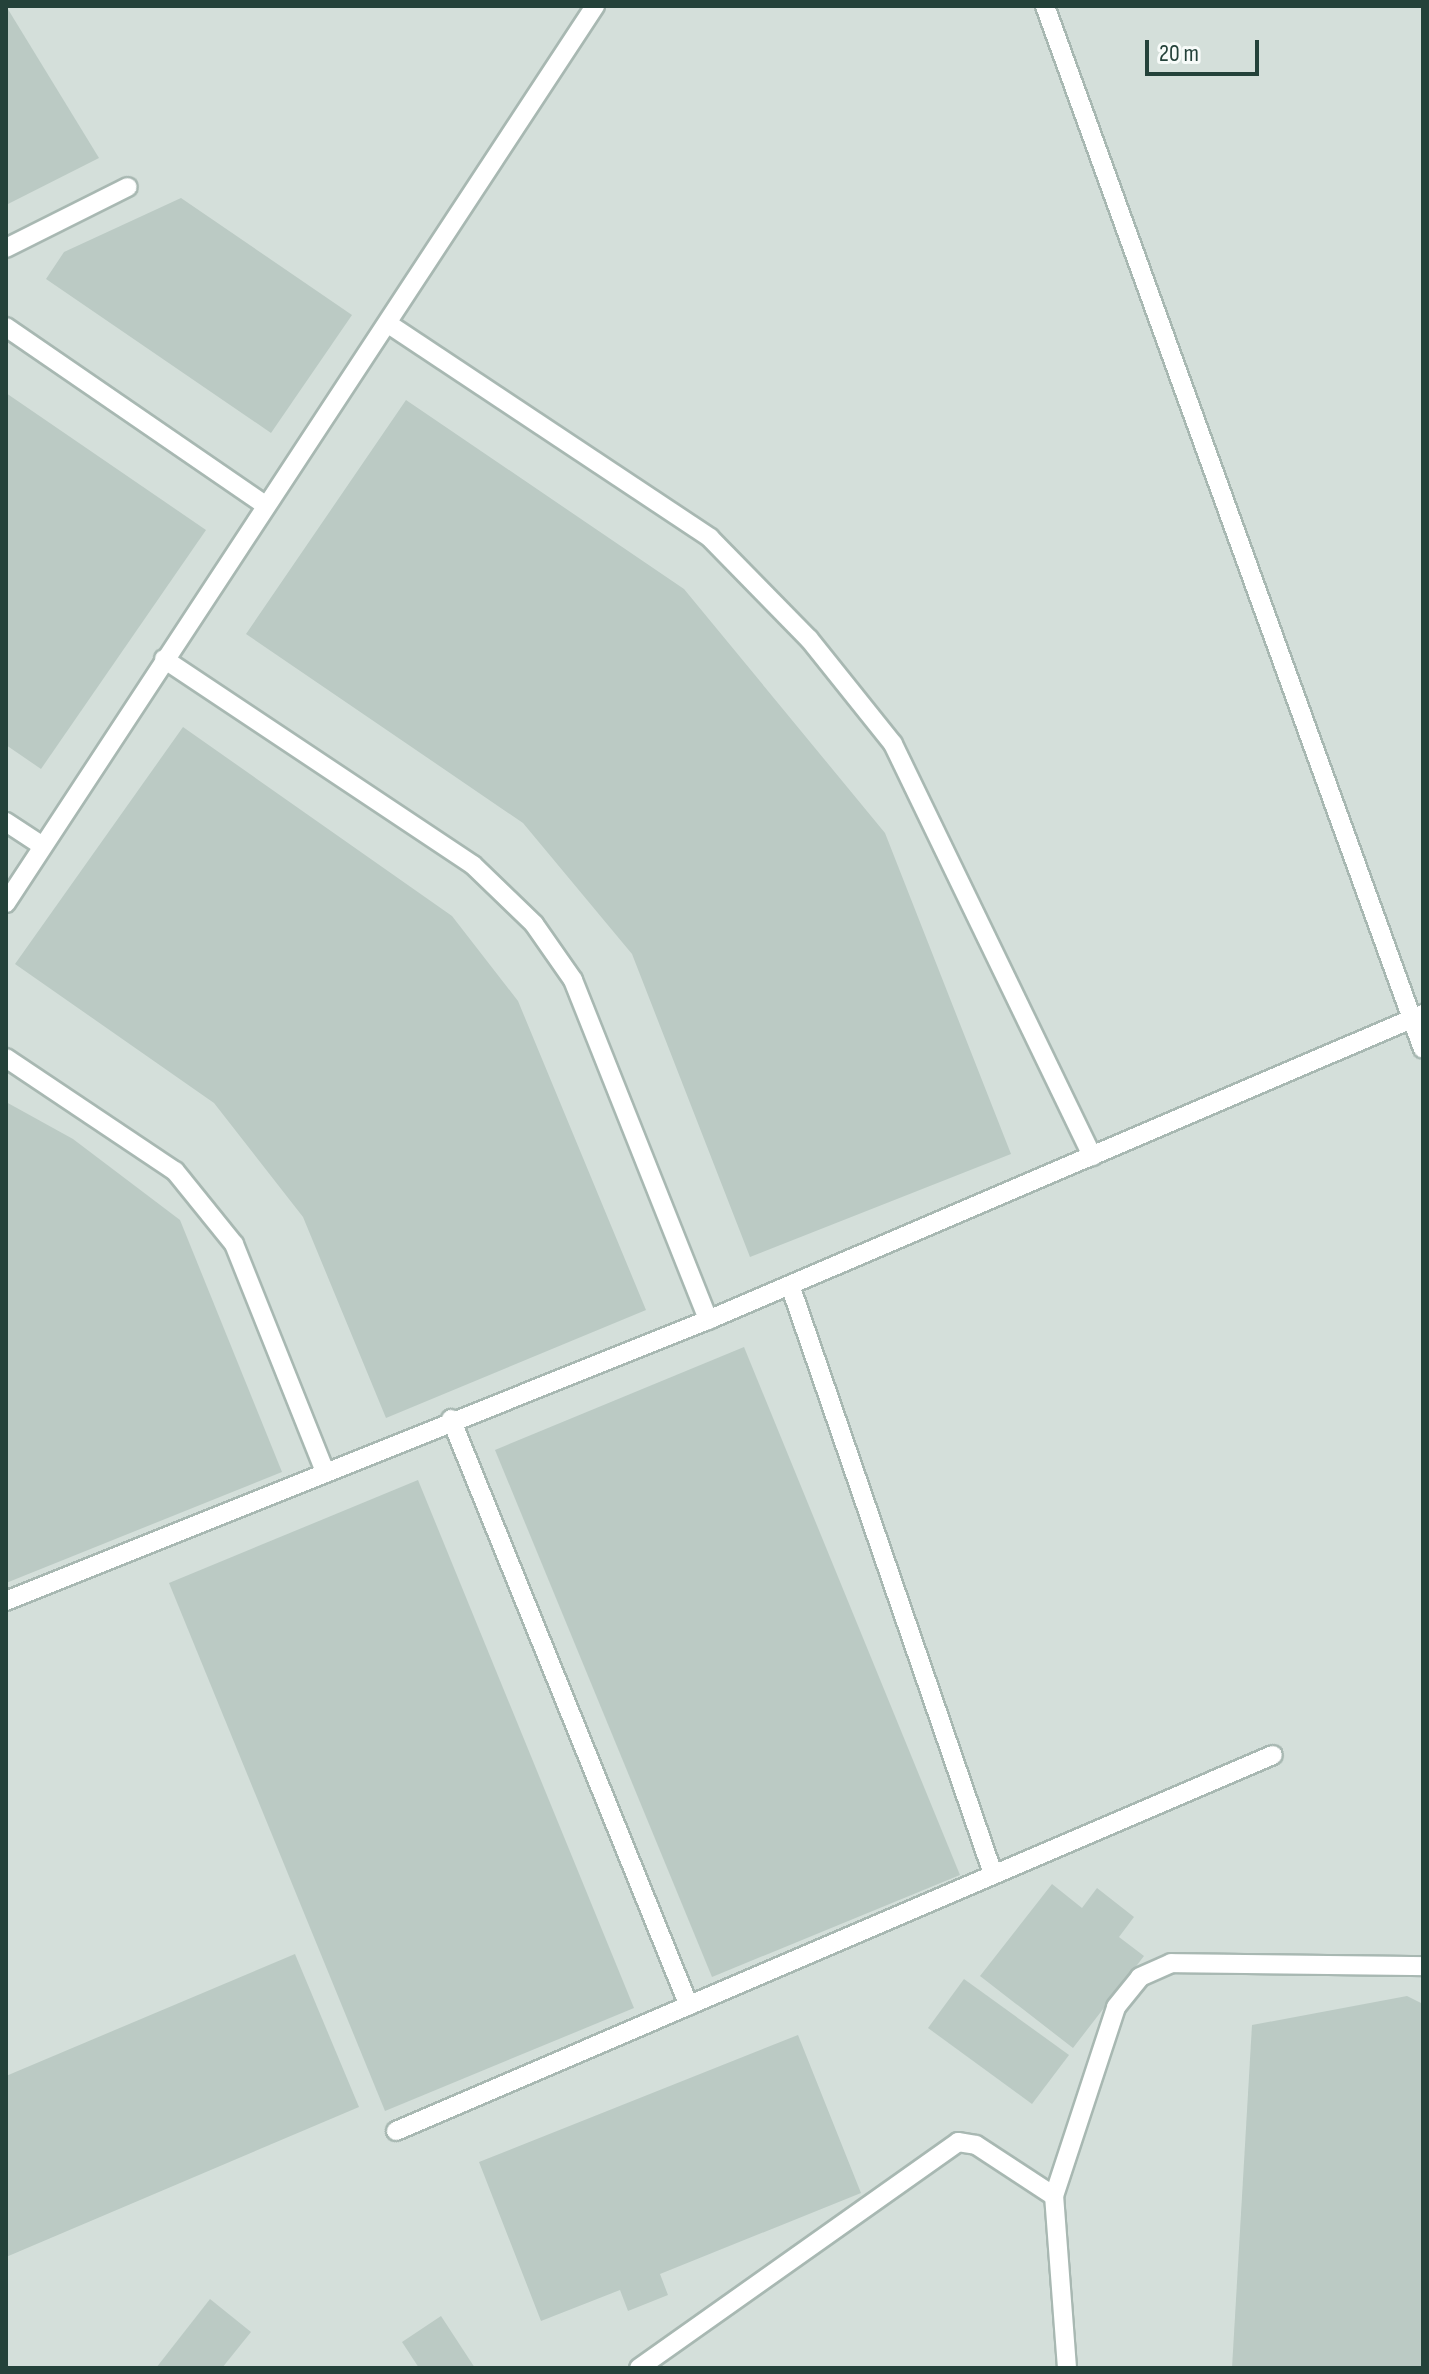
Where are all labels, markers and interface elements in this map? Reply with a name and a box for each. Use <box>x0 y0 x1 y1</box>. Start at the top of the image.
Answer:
scale bar <box>1149 24 1263 74</box>
text: 20 m <box>1159 39 1199 68</box>

